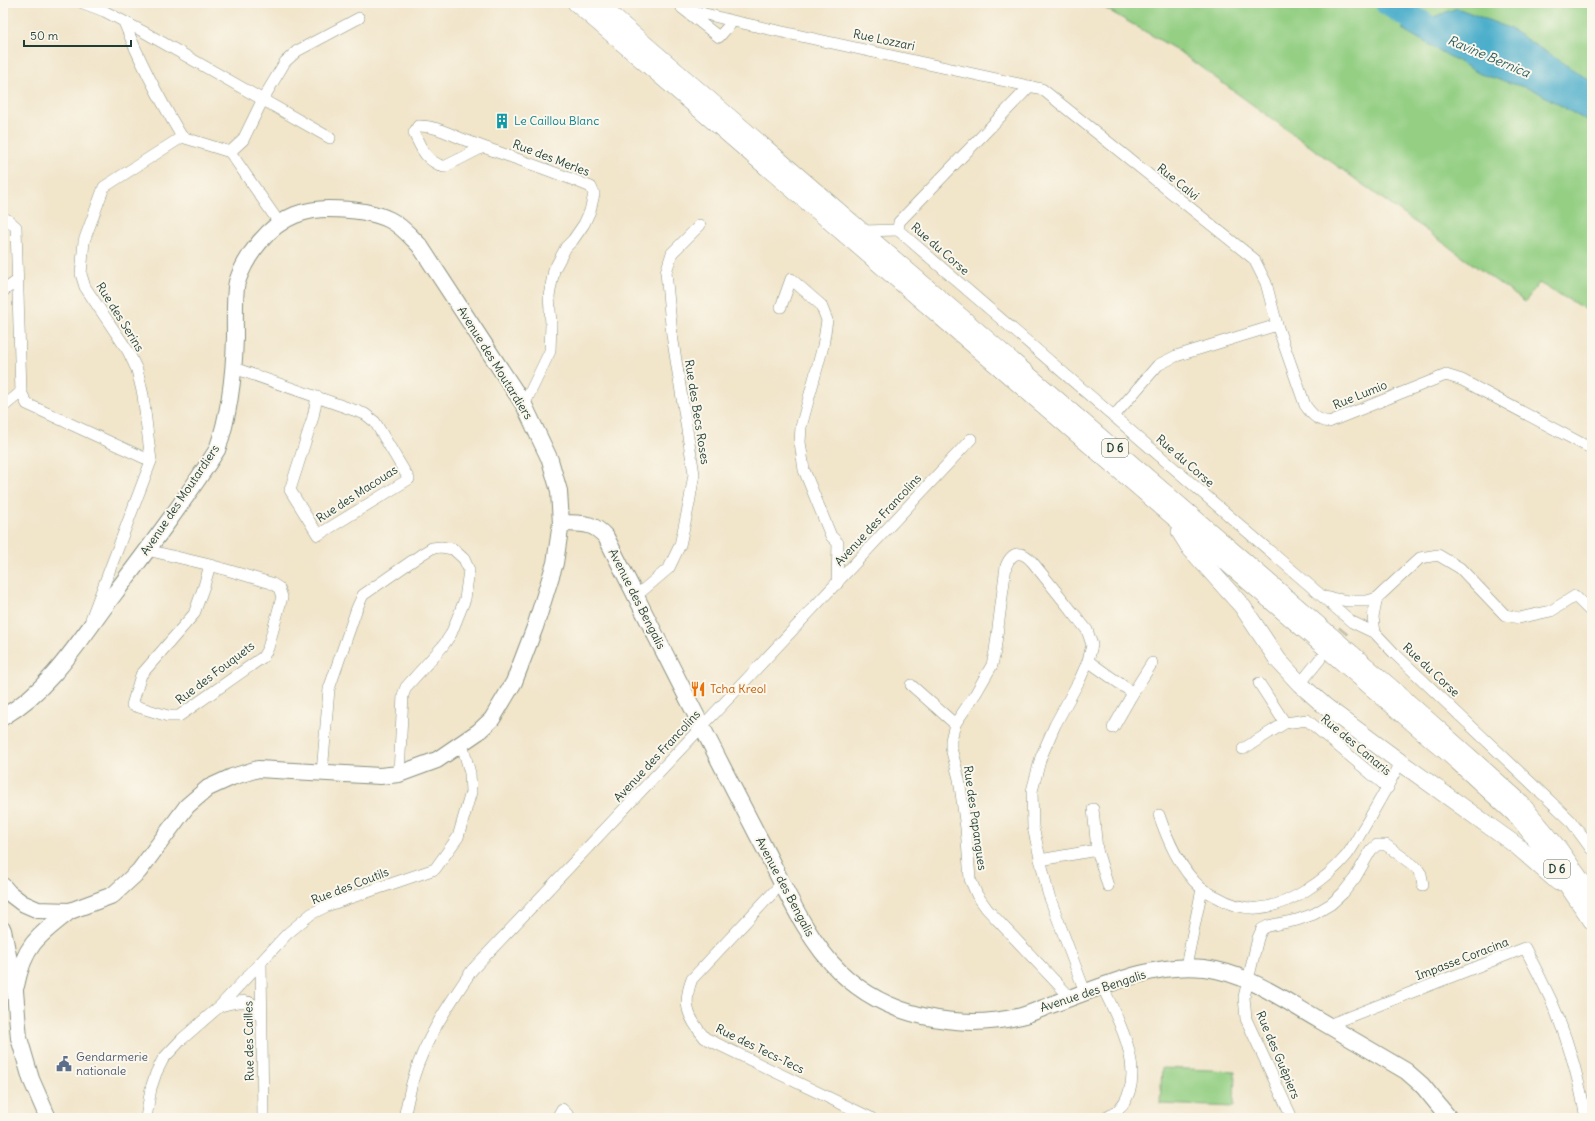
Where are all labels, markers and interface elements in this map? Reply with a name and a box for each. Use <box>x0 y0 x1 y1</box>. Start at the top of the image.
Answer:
scale bar <box>24 22 131 48</box>
street label: Rue Lozzari <box>852 26 916 53</box>
text: 50 m <box>30 28 59 43</box>
water label: Ravine Bernica <box>1445 32 1533 82</box>
building icon: Le Caillou Blanc <box>493 112 511 130</box>
place label: Le Caillou Blanc <box>514 113 599 128</box>
street label: Rue des Merles <box>511 136 592 179</box>
street label: Rue Calvi <box>1154 160 1202 203</box>
street label: Rue du Corse <box>908 219 972 278</box>
street label: Rue des Serins <box>93 279 148 354</box>
street label: Avenue des Moutardiers <box>454 303 536 422</box>
street label: Rue des Becs Roses <box>682 358 713 465</box>
street label: Rue Lumio <box>1330 377 1389 412</box>
street label: Rue du Corse <box>1153 431 1217 490</box>
road number: D 6 <box>1102 439 1128 457</box>
street label: Avenue des Moutardiers <box>137 441 222 558</box>
street label: Rue des Macouas <box>313 462 400 525</box>
street label: Avenue des Francolins <box>831 471 924 569</box>
street label: Avenue des Bengalis <box>606 546 669 651</box>
street label: Rue des Fouquets <box>172 638 257 707</box>
street label: Rue du Corse <box>1400 640 1463 700</box>
restaurant icon: Tcha Kreol <box>689 680 707 698</box>
place label: Tcha Kreol <box>710 681 766 696</box>
street label: Avenue des Francolins <box>610 707 703 805</box>
street label: Rue des Canaris <box>1318 711 1395 778</box>
street label: Rue des Papangues <box>961 765 990 871</box>
street label: Avenue des Bengalis <box>753 834 818 939</box>
road number: D 6 <box>1544 860 1570 878</box>
street label: Rue des Coutils <box>309 864 391 907</box>
street label: Impasse Coracina <box>1413 934 1511 983</box>
street label: Avenue des Bengalis <box>1038 966 1148 1015</box>
street label: Rue des Cailles <box>240 1001 257 1081</box>
street label: Rue des Guêpiers <box>1253 1009 1304 1101</box>
street label: Rue des Tecs-Tecs <box>713 1021 807 1077</box>
place label: Gendarmerie nationale <box>76 1049 148 1078</box>
public building icon: Gendarmerie nationale <box>55 1055 73 1073</box>

